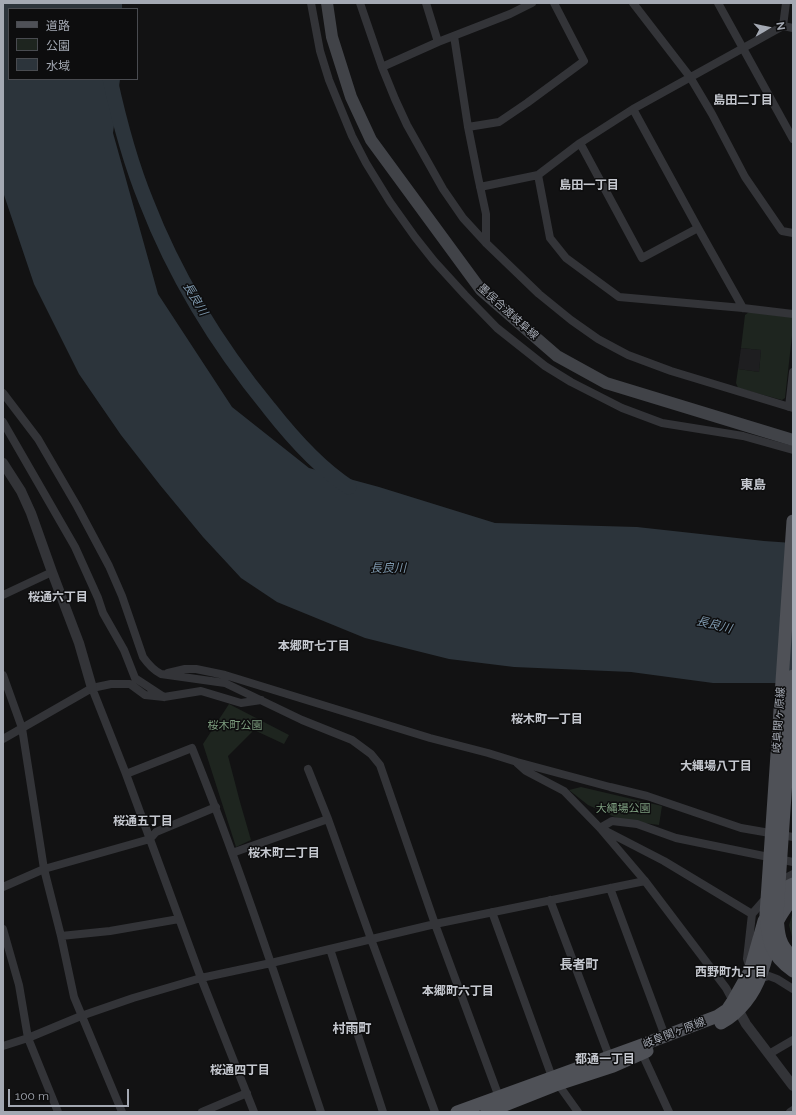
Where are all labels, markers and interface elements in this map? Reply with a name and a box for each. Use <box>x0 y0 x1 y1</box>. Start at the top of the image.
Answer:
legend <box>8 8 138 80</box>
north arrow <box>748 8 788 48</box>
text: 道路 <box>46 19 70 33</box>
text: N <box>773 21 787 31</box>
text: 公園 <box>46 39 70 53</box>
text: 水域 <box>46 59 70 73</box>
district label: 島田二丁目 <box>713 93 773 107</box>
district label: 島田一丁目 <box>559 178 619 192</box>
water label: 長良川 <box>180 280 210 318</box>
street label: 墨俣合渡岐阜線 <box>475 281 541 343</box>
district label: 東島 <box>740 477 766 493</box>
water label: 長良川 <box>370 561 406 575</box>
district label: 桜通六丁目 <box>28 590 88 604</box>
water label: 長良川 <box>695 614 733 636</box>
district label: 本郷町七丁目 <box>278 639 350 653</box>
street label: 岐阜関ヶ原線 <box>770 687 788 753</box>
district label: 桜木町一丁目 <box>511 712 583 726</box>
park label: 桜木町公園 <box>208 719 262 733</box>
district label: 大縄場八丁目 <box>680 759 752 773</box>
park label: 大縄場公園 <box>596 802 650 816</box>
district label: 桜通五丁目 <box>113 814 173 828</box>
district label: 桜木町二丁目 <box>248 846 320 860</box>
district label: 長者町 <box>560 957 598 973</box>
district label: 西野町九丁目 <box>695 965 767 979</box>
district label: 本郷町六丁目 <box>422 984 494 998</box>
street label: 岐阜関ヶ原線 <box>641 1015 707 1051</box>
district label: 村雨町 <box>333 1021 371 1037</box>
district label: 都通一丁目 <box>575 1052 635 1066</box>
district label: 桜通四丁目 <box>210 1063 270 1077</box>
scale bar <box>10 1081 131 1107</box>
text: 100 m <box>15 1089 49 1103</box>

